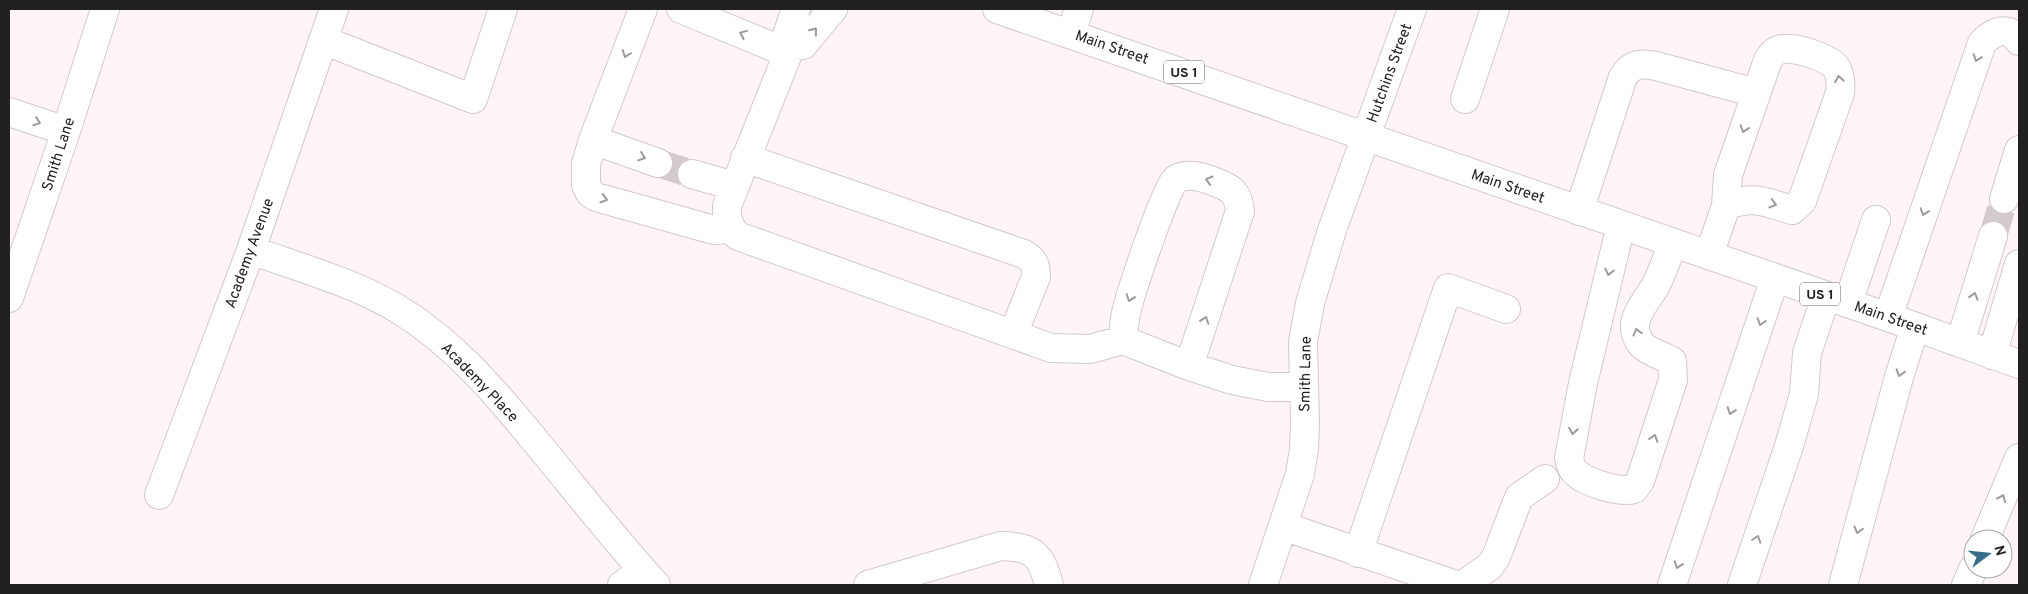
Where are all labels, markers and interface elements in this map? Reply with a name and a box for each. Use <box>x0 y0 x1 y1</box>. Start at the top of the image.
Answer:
street label: Hutchins Street <box>1364 21 1417 126</box>
one-way arrow <box>808 27 817 37</box>
street label: Main Street <box>1072 27 1151 70</box>
one-way arrow <box>739 30 748 41</box>
one-way arrow <box>621 49 632 58</box>
one-way arrow <box>1973 53 1983 62</box>
road number: US 1 <box>1164 61 1204 84</box>
one-way arrow <box>1834 75 1844 83</box>
street label: Smith Lane <box>39 115 80 194</box>
one-way arrow <box>32 116 41 126</box>
one-way arrow <box>1740 124 1750 133</box>
one-way arrow <box>637 152 646 162</box>
street label: Main Street <box>1468 166 1547 209</box>
one-way arrow <box>1206 176 1214 186</box>
one-way arrow <box>600 194 608 204</box>
street label: Academy Avenue <box>222 196 279 311</box>
one-way arrow <box>1768 198 1777 208</box>
one-way arrow <box>1920 207 1930 216</box>
one-way arrow <box>1604 268 1615 277</box>
road number: US 1 <box>1800 282 1840 306</box>
one-way arrow <box>1126 293 1136 302</box>
one-way arrow <box>1969 293 1979 301</box>
street label: Main Street <box>1851 298 1930 341</box>
one-way arrow <box>1199 316 1209 324</box>
one-way arrow <box>1757 317 1767 325</box>
one-way arrow <box>1632 328 1643 337</box>
street label: Smith Lane <box>1296 336 1317 412</box>
street label: Academy Place <box>436 339 522 427</box>
one-way arrow <box>1896 368 1906 377</box>
one-way arrow <box>1726 407 1736 415</box>
one-way arrow <box>1568 427 1579 435</box>
one-way arrow <box>1649 434 1659 442</box>
one-way arrow <box>1996 494 2007 503</box>
one-way arrow <box>1853 526 1864 534</box>
north arrow <box>1963 529 2013 579</box>
one-way arrow <box>1751 535 1761 544</box>
text: N <box>1989 544 2009 558</box>
one-way arrow <box>1674 561 1684 569</box>

